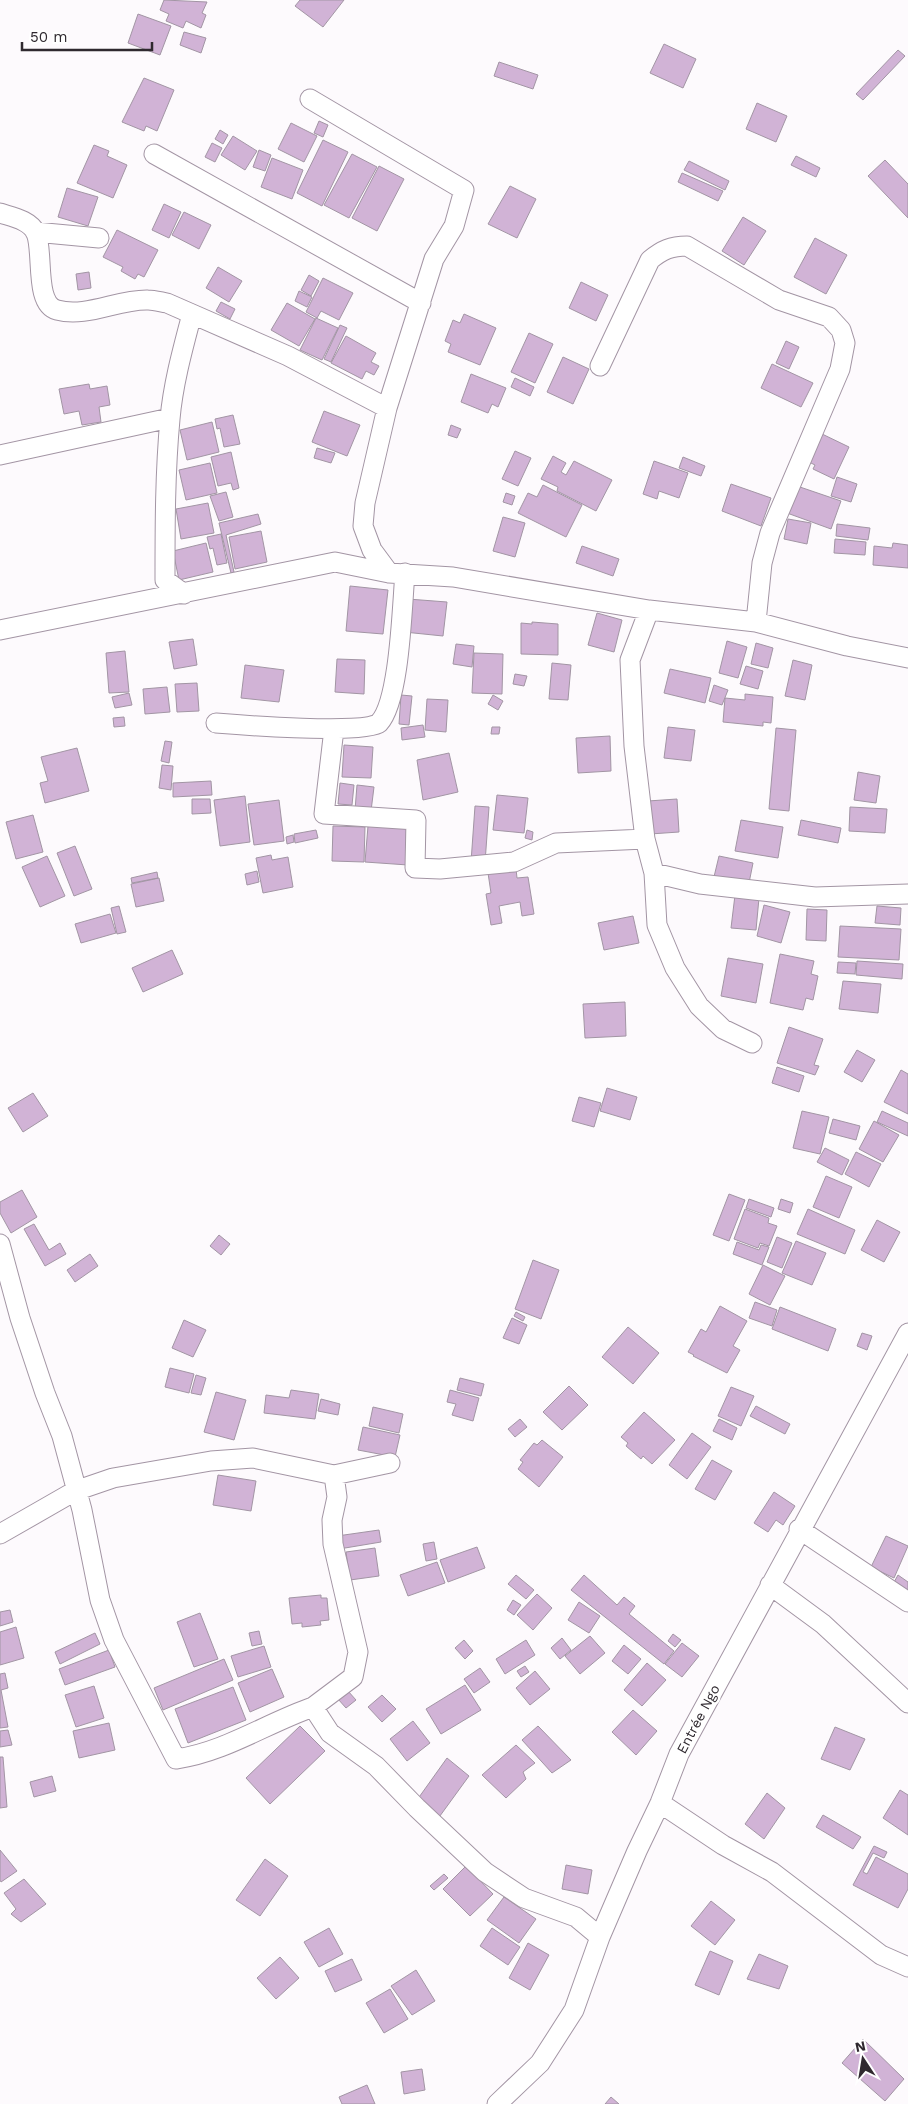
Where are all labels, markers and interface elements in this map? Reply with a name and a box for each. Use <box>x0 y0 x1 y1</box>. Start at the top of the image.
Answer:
scale bar <box>22 20 152 52</box>
text: 50 m <box>30 28 67 46</box>
street label: Entrée Ngo <box>673 1682 723 1756</box>
north arrow <box>838 2034 888 2084</box>
text: N <box>854 2037 867 2055</box>

